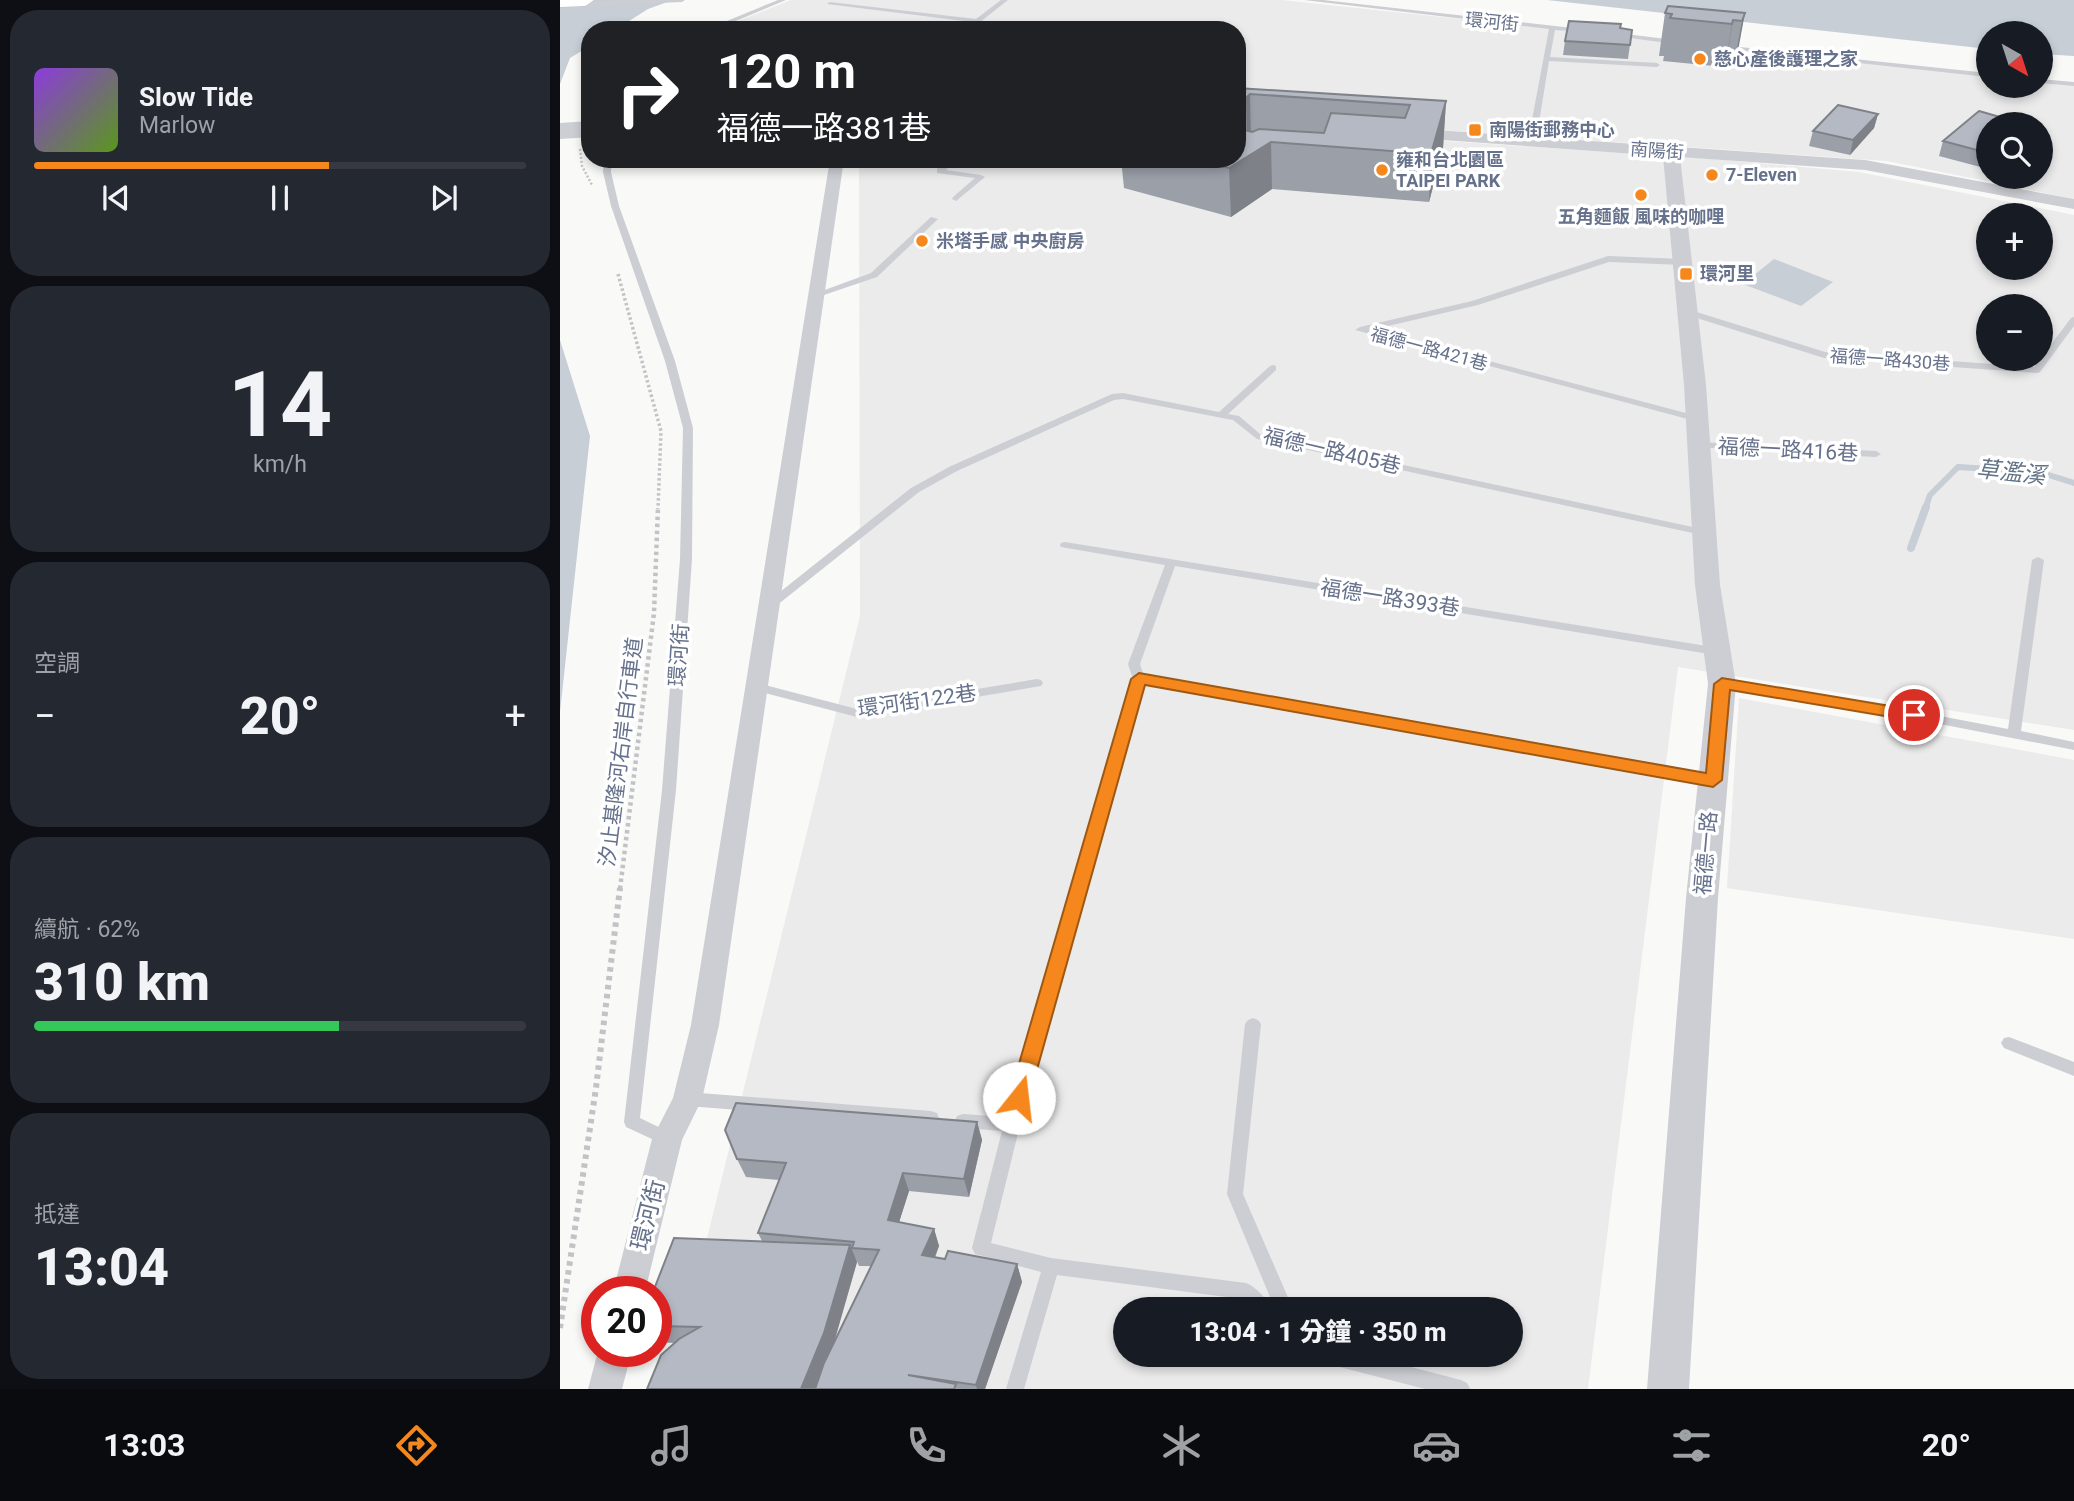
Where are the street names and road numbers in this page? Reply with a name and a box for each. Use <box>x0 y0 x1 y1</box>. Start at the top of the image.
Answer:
street label: 環河街 <box>1464 8 1520 35</box>
street label: 南陽街 <box>1629 138 1685 163</box>
street label: 福德一路421巷 <box>1368 323 1490 374</box>
street label: 福德一路430巷 <box>1829 345 1951 374</box>
street label: 福德一路405巷 <box>1261 424 1403 478</box>
street label: 福德一路416巷 <box>1717 434 1859 466</box>
street label: 福德一路393巷 <box>1319 575 1461 621</box>
street label: 環河街 <box>665 623 693 687</box>
street label: 汐止基隆河右岸自行車道 <box>595 636 647 868</box>
street label: 環河街122巷 <box>856 681 978 721</box>
street label: 福德一路 <box>1690 810 1722 896</box>
street label: 環河街 <box>626 1177 670 1253</box>

